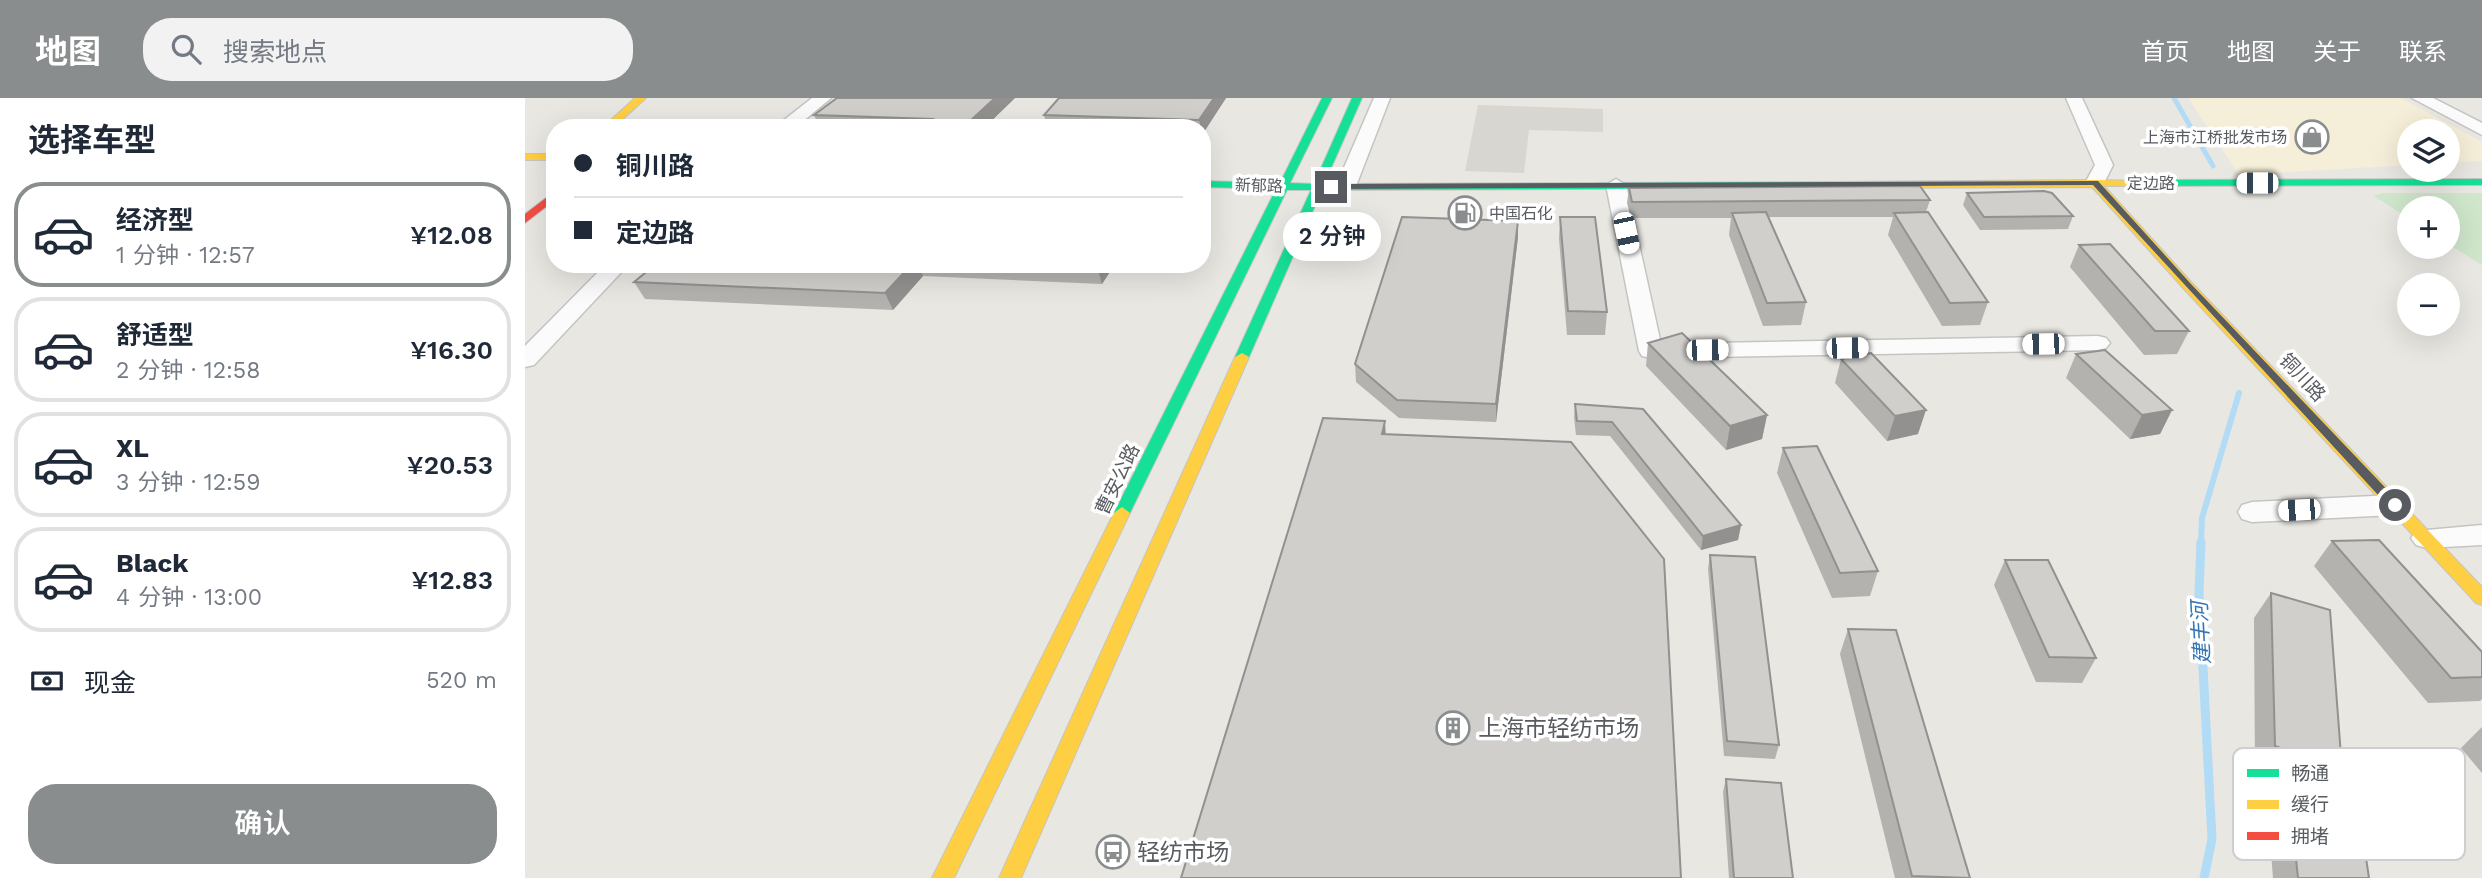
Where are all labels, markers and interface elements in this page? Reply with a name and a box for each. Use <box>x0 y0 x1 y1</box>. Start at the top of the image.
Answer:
search box <box>143 18 633 81</box>
icon: search <box>167 30 205 68</box>
text: 地图 <box>35 32 101 71</box>
text: 搜索地点 <box>223 37 327 67</box>
text: 首页 <box>2141 38 2189 66</box>
text: 地图 <box>2227 38 2275 66</box>
text: 关于 <box>2313 38 2361 66</box>
text: 联系 <box>2399 38 2447 66</box>
shop icon: 上海市江桥批发市场 <box>2293 118 2331 156</box>
map controls <box>2397 119 2460 336</box>
button: layers <box>2397 119 2460 182</box>
text: 选择车型 <box>28 121 156 159</box>
place label: 上海市江桥批发市场 <box>2143 128 2287 147</box>
text: 铜川路 <box>616 151 694 181</box>
route end <box>1315 171 1347 203</box>
car <box>2237 173 2279 194</box>
street label: 定边路 <box>2127 174 2175 193</box>
street label: 新郁路 <box>1235 175 1283 196</box>
fuel station icon: 中国石化 <box>1446 194 1484 232</box>
button: + <box>2397 196 2460 259</box>
icon: car <box>32 203 95 266</box>
place label: 中国石化 <box>1489 204 1553 223</box>
text: 经济型 <box>116 205 194 235</box>
car <box>1612 210 1641 256</box>
callout: 2 分钟 <box>1282 212 1380 260</box>
text: 定边路 <box>616 218 694 248</box>
text: ¥12.08 <box>410 220 493 250</box>
text: 2 分钟 <box>1299 223 1365 250</box>
text: 1 分钟 · 12:57 <box>116 242 255 269</box>
button: − <box>2397 273 2460 336</box>
icon: car <box>32 318 95 381</box>
text: 舒适型 <box>116 320 194 350</box>
car <box>2022 333 2065 355</box>
text: ¥16.30 <box>410 335 493 365</box>
car <box>1826 337 1869 359</box>
car <box>1686 339 1729 361</box>
street label: 铜川路 <box>2275 349 2330 406</box>
text: 2 分钟 · 12:58 <box>116 357 260 384</box>
icon: car <box>32 433 95 496</box>
text: XL <box>116 433 149 463</box>
street label: 曹安公路 <box>1090 440 1144 518</box>
text: ¥20.53 <box>407 450 493 480</box>
text: 3 分钟 · 12:59 <box>116 469 260 496</box>
route start <box>2379 489 2411 521</box>
car <box>2278 498 2321 522</box>
icon: car <box>32 548 95 611</box>
text: Black <box>116 548 188 578</box>
text: ¥12.83 <box>411 565 493 595</box>
text: 4 分钟 · 13:00 <box>116 584 262 611</box>
water label: 建丰河 <box>2186 597 2215 665</box>
icon: cash <box>28 662 66 700</box>
text: 520 m <box>426 667 497 694</box>
text: 现金 <box>84 668 136 698</box>
building icon: 上海市轻纺市场 <box>1434 709 1472 747</box>
place label: 上海市轻纺市场 <box>1478 715 1639 742</box>
legend <box>2233 748 2465 860</box>
text: 畅通 <box>2291 762 2329 785</box>
button: 确认 <box>28 784 497 864</box>
text: 缓行 <box>2291 793 2329 816</box>
text: 拥堵 <box>2291 825 2329 848</box>
bus stop icon: 轻纺市场 <box>1094 833 1132 871</box>
place label: 轻纺市场 <box>1137 839 1229 866</box>

